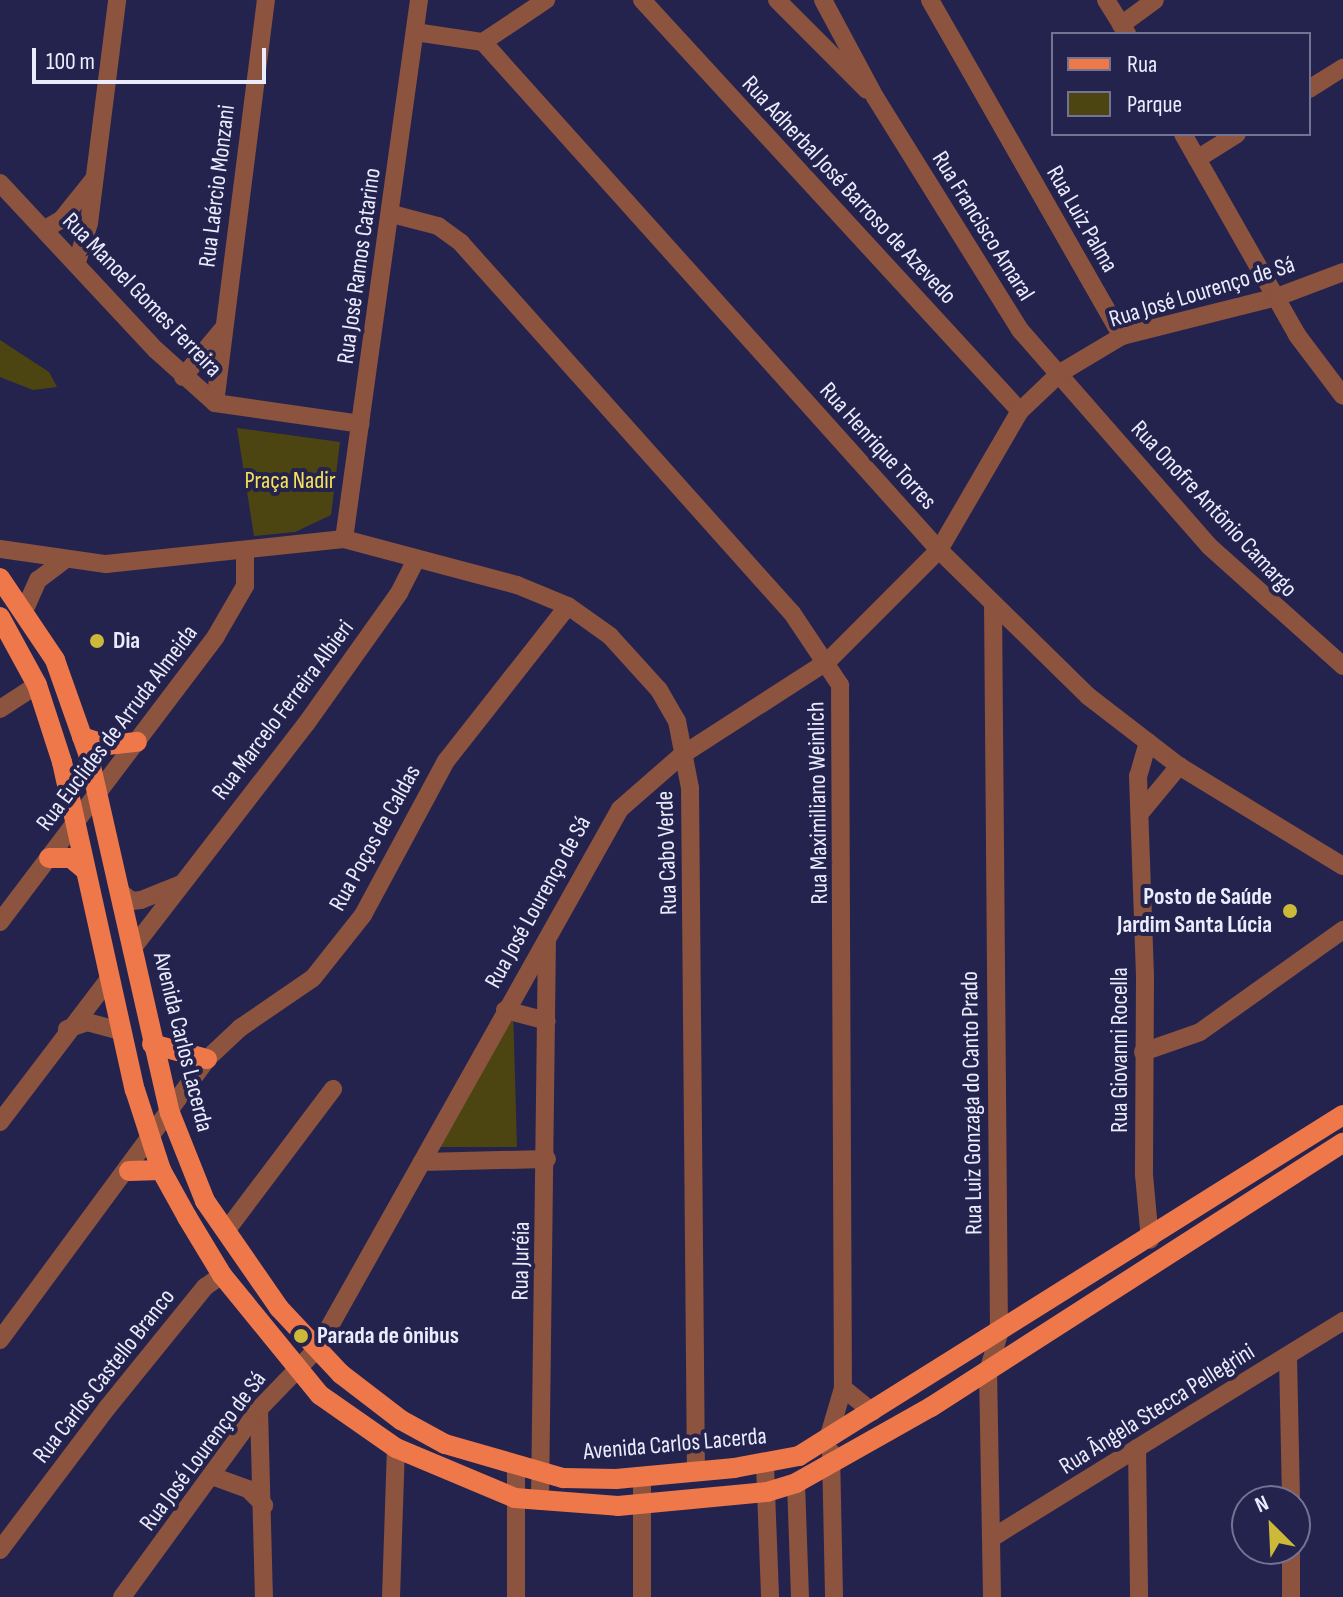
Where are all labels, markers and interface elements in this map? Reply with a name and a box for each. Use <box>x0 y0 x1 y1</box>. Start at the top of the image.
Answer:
scale bar <box>36 32 270 82</box>
legend <box>1051 32 1311 136</box>
text: 100 m <box>46 47 95 76</box>
text: Rua <box>1127 50 1157 79</box>
street label: Rua Adherbal José Barroso de Azevedo <box>736 70 962 310</box>
text: Parque <box>1127 90 1182 119</box>
street label: Rua Laércio Monzani <box>193 103 241 269</box>
street label: Rua Francisco Amaral <box>926 146 1040 306</box>
street label: Rua Luiz Palma <box>1040 161 1124 277</box>
street label: Rua José Ramos Catarino <box>331 166 387 366</box>
street label: Rua Manoel Gomes Ferreira <box>56 207 228 383</box>
street label: Rua José Lourenço de Sá <box>1106 250 1298 334</box>
street label: Rua Henrique Torres <box>813 377 943 515</box>
street label: Rua Onofre Antônio Camargo <box>1125 415 1303 603</box>
park label: Praça Nadir <box>244 467 336 495</box>
street label: Rua Marcelo Ferreira Albieri <box>206 614 360 806</box>
street label: Rua Euclides de Arruda Almeida <box>30 619 204 837</box>
place label: Dia <box>113 627 140 655</box>
marker: Dia <box>88 632 106 650</box>
street label: Rua Maximiliano Weinlich <box>802 701 834 905</box>
street label: Rua Poços de Caldas <box>323 760 427 916</box>
street label: Rua Cabo Verde <box>650 790 684 916</box>
street label: Rua José Lourenço de Sá <box>479 811 597 993</box>
place label: Posto de Saúde Jardim Santa Lúcia <box>1117 883 1272 939</box>
marker: Posto de Saúde Jardim Santa Lúcia <box>1279 900 1301 922</box>
street label: Avenida Carlos Lacerda <box>147 949 219 1135</box>
street label: Rua Giovanni Rocella <box>1106 967 1134 1133</box>
street label: Rua Luiz Gonzaga do Canto Prado <box>955 971 989 1235</box>
street label: Rua Juréia <box>506 1221 536 1301</box>
street label: Rua Carlos Castello Branco <box>27 1283 181 1469</box>
place label: Parada de ônibus <box>317 1322 459 1350</box>
marker: Parada de ônibus <box>292 1327 310 1345</box>
street label: Rua Ângela Stecca Pellegrini <box>1054 1337 1260 1481</box>
street label: Rua José Lourenço de Sá <box>134 1365 272 1537</box>
street label: Avenida Carlos Lacerda <box>582 1422 768 1466</box>
north arrow <box>1231 1485 1311 1565</box>
text: N <box>1251 1490 1273 1519</box>

